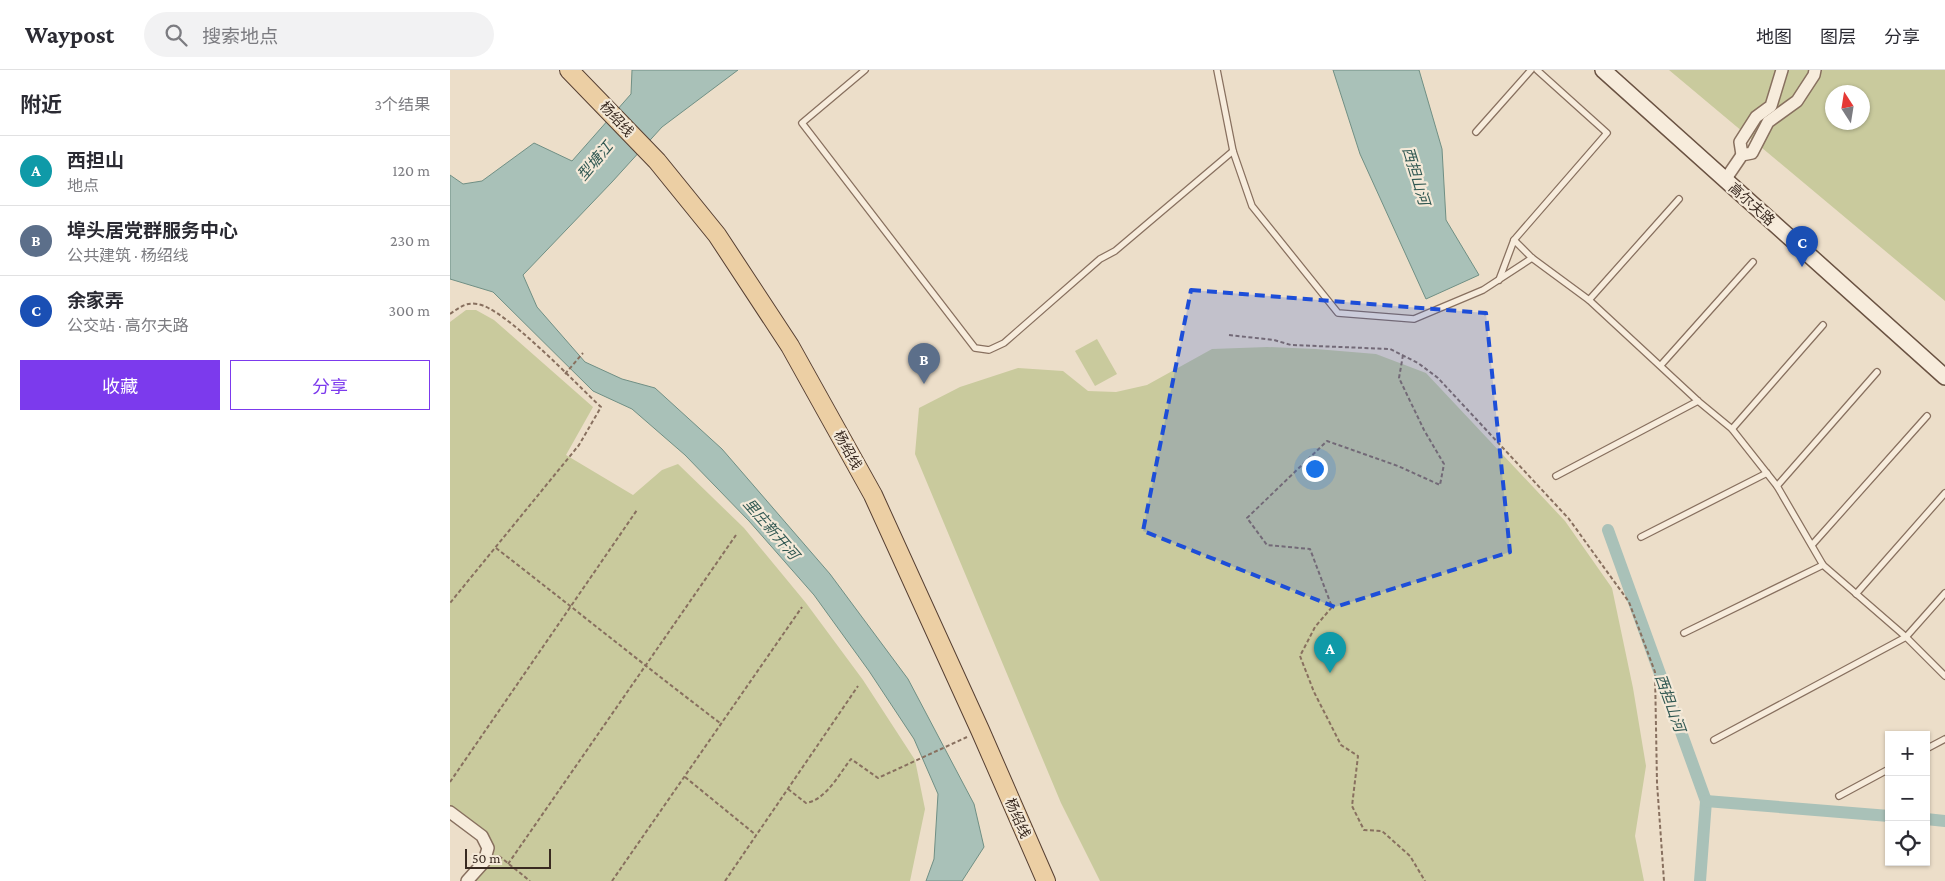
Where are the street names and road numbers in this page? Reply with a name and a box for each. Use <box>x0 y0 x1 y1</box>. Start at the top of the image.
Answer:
street label: 杨绍线 <box>597 98 637 140</box>
street label: 高尔夫路 <box>1726 179 1778 229</box>
street label: 杨绍线 <box>831 428 865 472</box>
street label: 杨绍线 <box>1002 796 1034 840</box>

